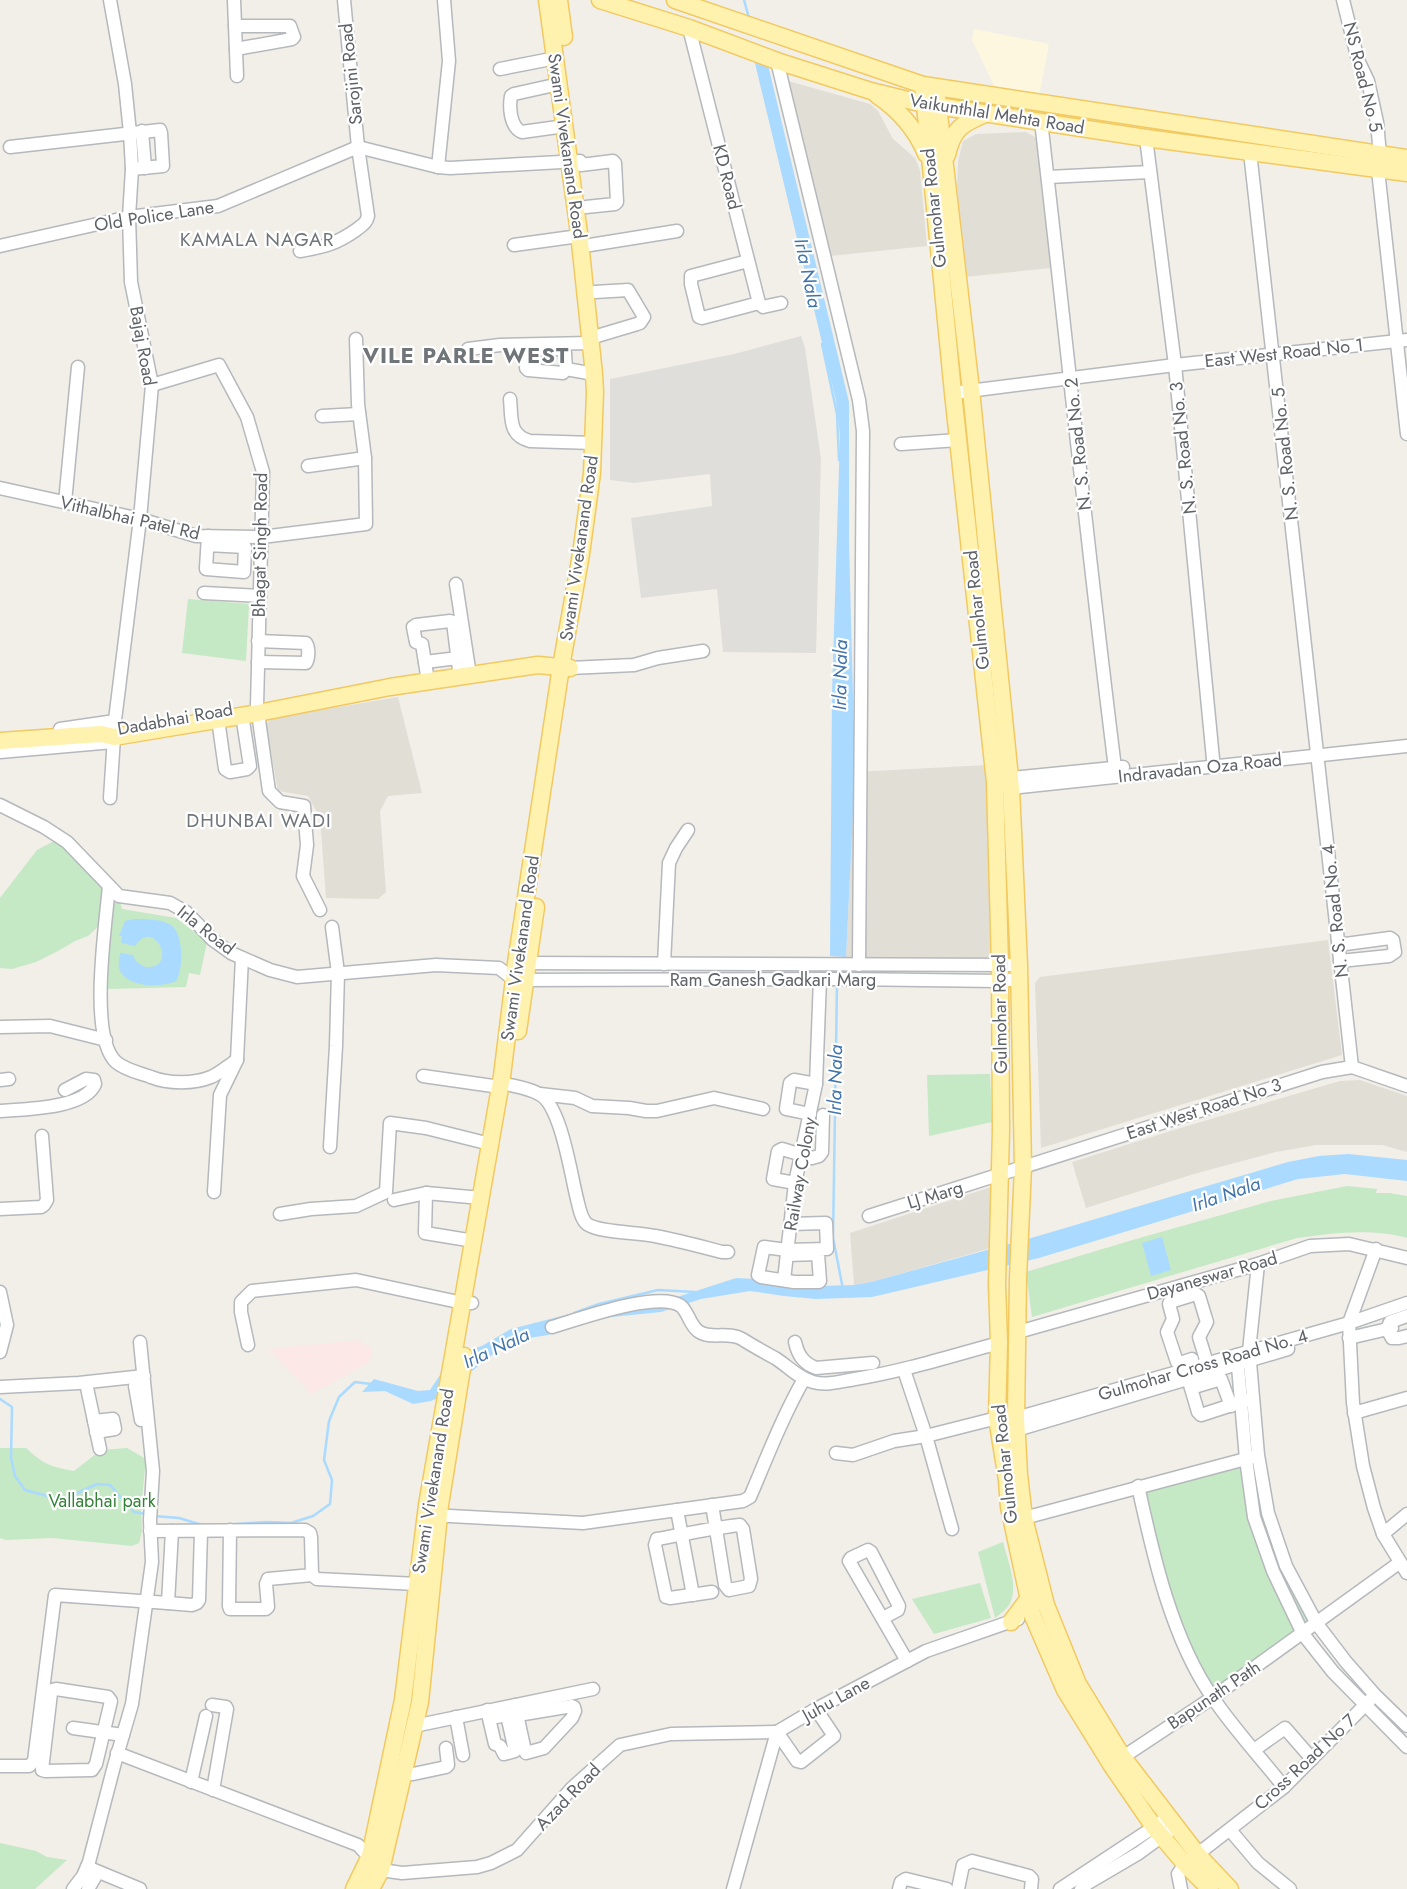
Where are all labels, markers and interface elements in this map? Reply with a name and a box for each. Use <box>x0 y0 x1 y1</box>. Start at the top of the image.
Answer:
street label: NS Road No 5 <box>1337 19 1389 135</box>
street label: Sarojini Road <box>333 22 369 126</box>
street label: Swami Vivekanand Road <box>541 52 593 240</box>
street label: Vaikunthlal Mehta Road <box>908 87 1086 141</box>
street label: KD Road <box>706 142 748 212</box>
street label: Gulmohar Road <box>915 147 953 269</box>
street label: Old Police Lane <box>92 194 216 238</box>
district label: KAMALA NAGAR <box>180 226 334 253</box>
water label: Irla Nala <box>787 236 829 311</box>
street label: Bajaj Road <box>123 304 163 388</box>
street label: East West Road No 1 <box>1203 332 1365 374</box>
district label: VILE PARLE WEST <box>362 339 569 371</box>
street label: N. S. Road No. 2 <box>1058 376 1098 512</box>
street label: N. S. Road No. 3 <box>1163 380 1203 516</box>
street label: N. S. Road No. 5 <box>1265 386 1305 522</box>
street label: Swami Vivekanand Road <box>553 454 605 642</box>
street label: Bhagat Singh Road <box>246 472 274 618</box>
street label: Vithalbhai Patel Rd <box>57 489 203 547</box>
street label: Gulmohar Road <box>958 549 996 671</box>
water label: Irla Nala <box>826 639 854 711</box>
street label: Dadabhai Road <box>115 696 235 742</box>
street label: Indravadan Oza Road <box>1117 746 1283 790</box>
district label: DHUNBAI WADI <box>186 807 332 834</box>
street label: N. S. Road No. 4 <box>1315 843 1355 979</box>
street label: Swami Vivekanand Road <box>494 854 546 1042</box>
street label: Irla Road <box>171 899 241 961</box>
street label: Gulmohar Road <box>986 954 1014 1074</box>
street label: Ram Ganesh Gadkari Marg <box>670 967 876 993</box>
water label: Irla Nala <box>821 1044 849 1116</box>
street label: East West Road No 3 <box>1123 1072 1285 1146</box>
street label: Railway Colony <box>777 1115 823 1233</box>
water label: Irla Nala <box>1188 1170 1264 1218</box>
street label: LJ Marg <box>904 1174 966 1216</box>
street label: Dayaneswar Road <box>1144 1245 1280 1307</box>
water label: Irla Nala <box>458 1321 534 1375</box>
street label: Gulmohar Cross Road No. 4 <box>1095 1323 1311 1407</box>
street label: Swami Vivekanand Road <box>406 1387 460 1575</box>
street label: Gulmohar Road <box>986 1403 1024 1525</box>
park label: Vallabhai park <box>48 1488 156 1514</box>
street label: Bapunath Path <box>1162 1654 1266 1736</box>
street label: Juhu Lane <box>796 1670 874 1729</box>
street label: Cross Road No 7 <box>1248 1708 1362 1816</box>
street label: Azad Road <box>529 1758 607 1836</box>

